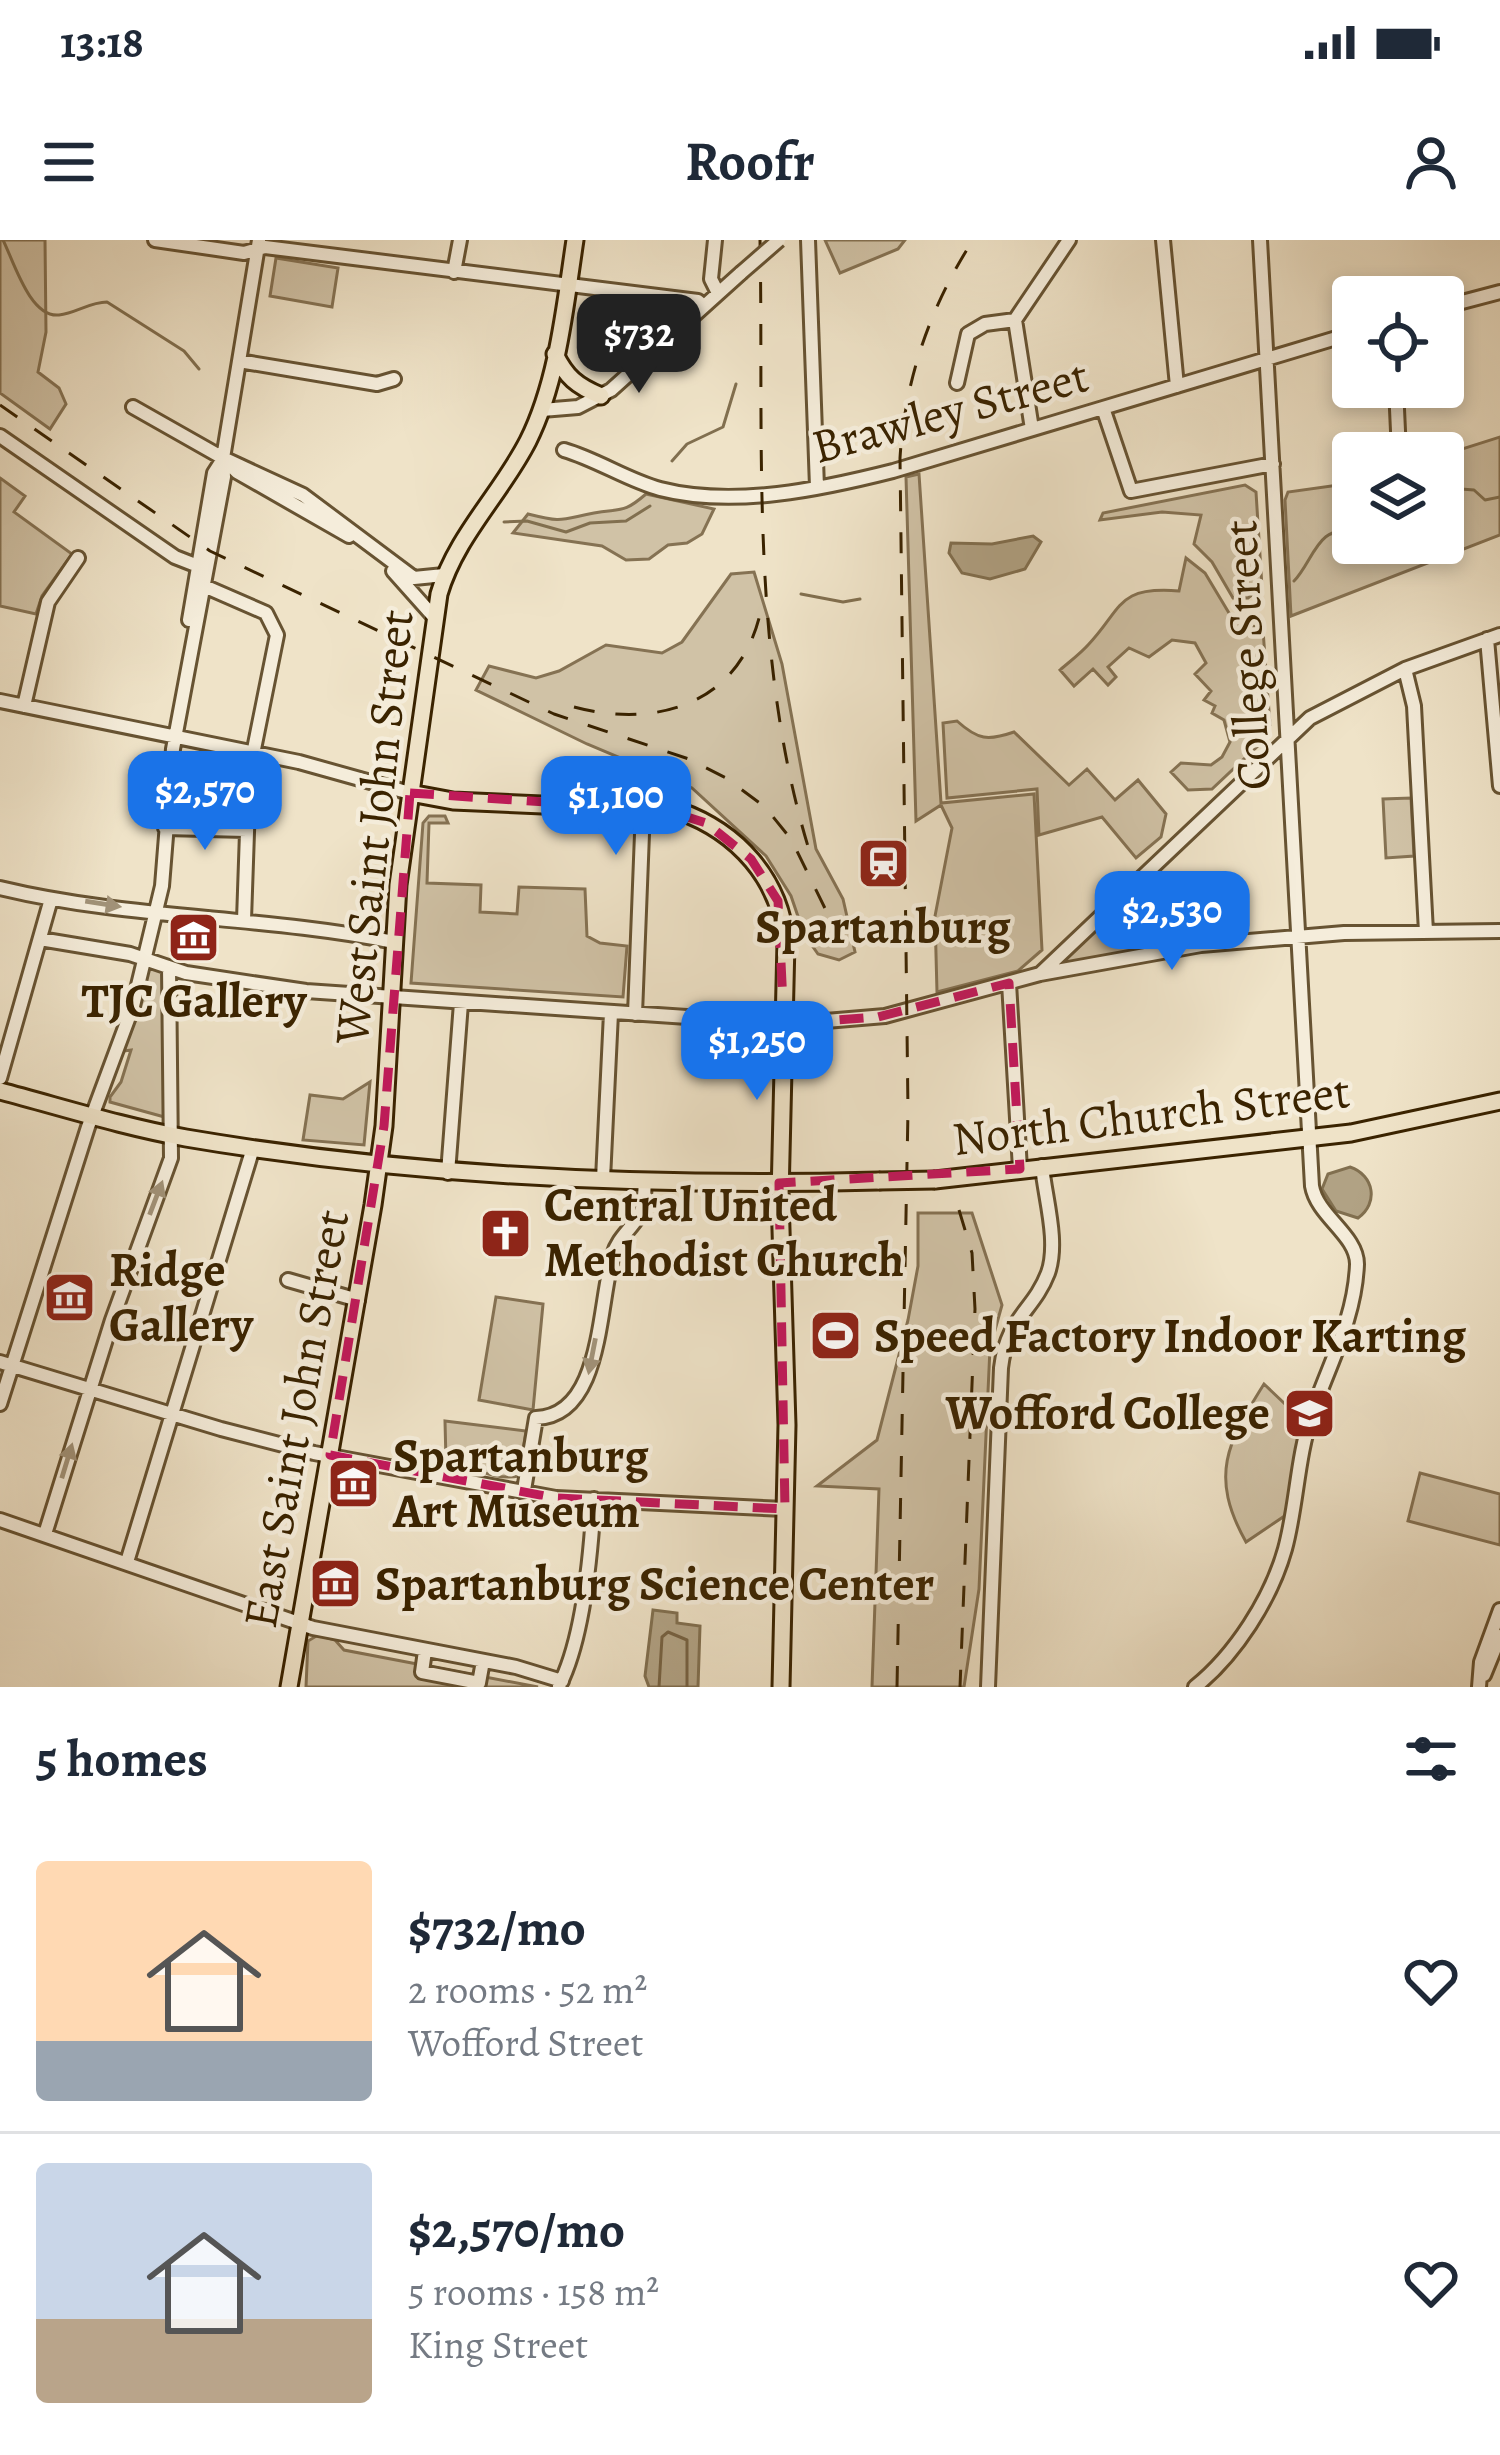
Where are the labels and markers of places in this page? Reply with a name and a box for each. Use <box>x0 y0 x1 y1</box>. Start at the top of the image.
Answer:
pin: $732 <box>568 294 710 396</box>
pin: $2,570 <box>107 751 303 853</box>
pin: $1,100 <box>518 756 714 858</box>
station icon: Spartanburg <box>855 836 911 892</box>
pin: $2,530 <box>1074 871 1270 973</box>
place label: Spartanburg <box>755 894 1011 960</box>
museum icon: TJC Gallery <box>166 910 222 966</box>
place label: TJC Gallery <box>81 968 307 1034</box>
pin: $1,250 <box>659 1001 855 1103</box>
place label: Central United Methodist Church <box>544 1172 904 1293</box>
church icon: Central United Methodist Church <box>477 1205 533 1261</box>
place label: Ridge Gallery <box>109 1237 254 1358</box>
museum icon: Ridge Gallery <box>42 1270 98 1326</box>
place label: Speed Factory Indoor Karting <box>874 1303 1467 1369</box>
sports icon: Speed Factory Indoor Karting <box>807 1308 863 1364</box>
place label: Wofford College <box>945 1380 1270 1446</box>
school or university icon: Wofford College <box>1281 1385 1337 1441</box>
place label: Spartanburg Art Museum <box>392 1423 649 1544</box>
museum icon: Spartanburg Art Museum <box>326 1456 382 1512</box>
place label: Spartanburg Science Center <box>375 1551 935 1617</box>
museum icon: Spartanburg Science Center <box>308 1556 364 1612</box>

